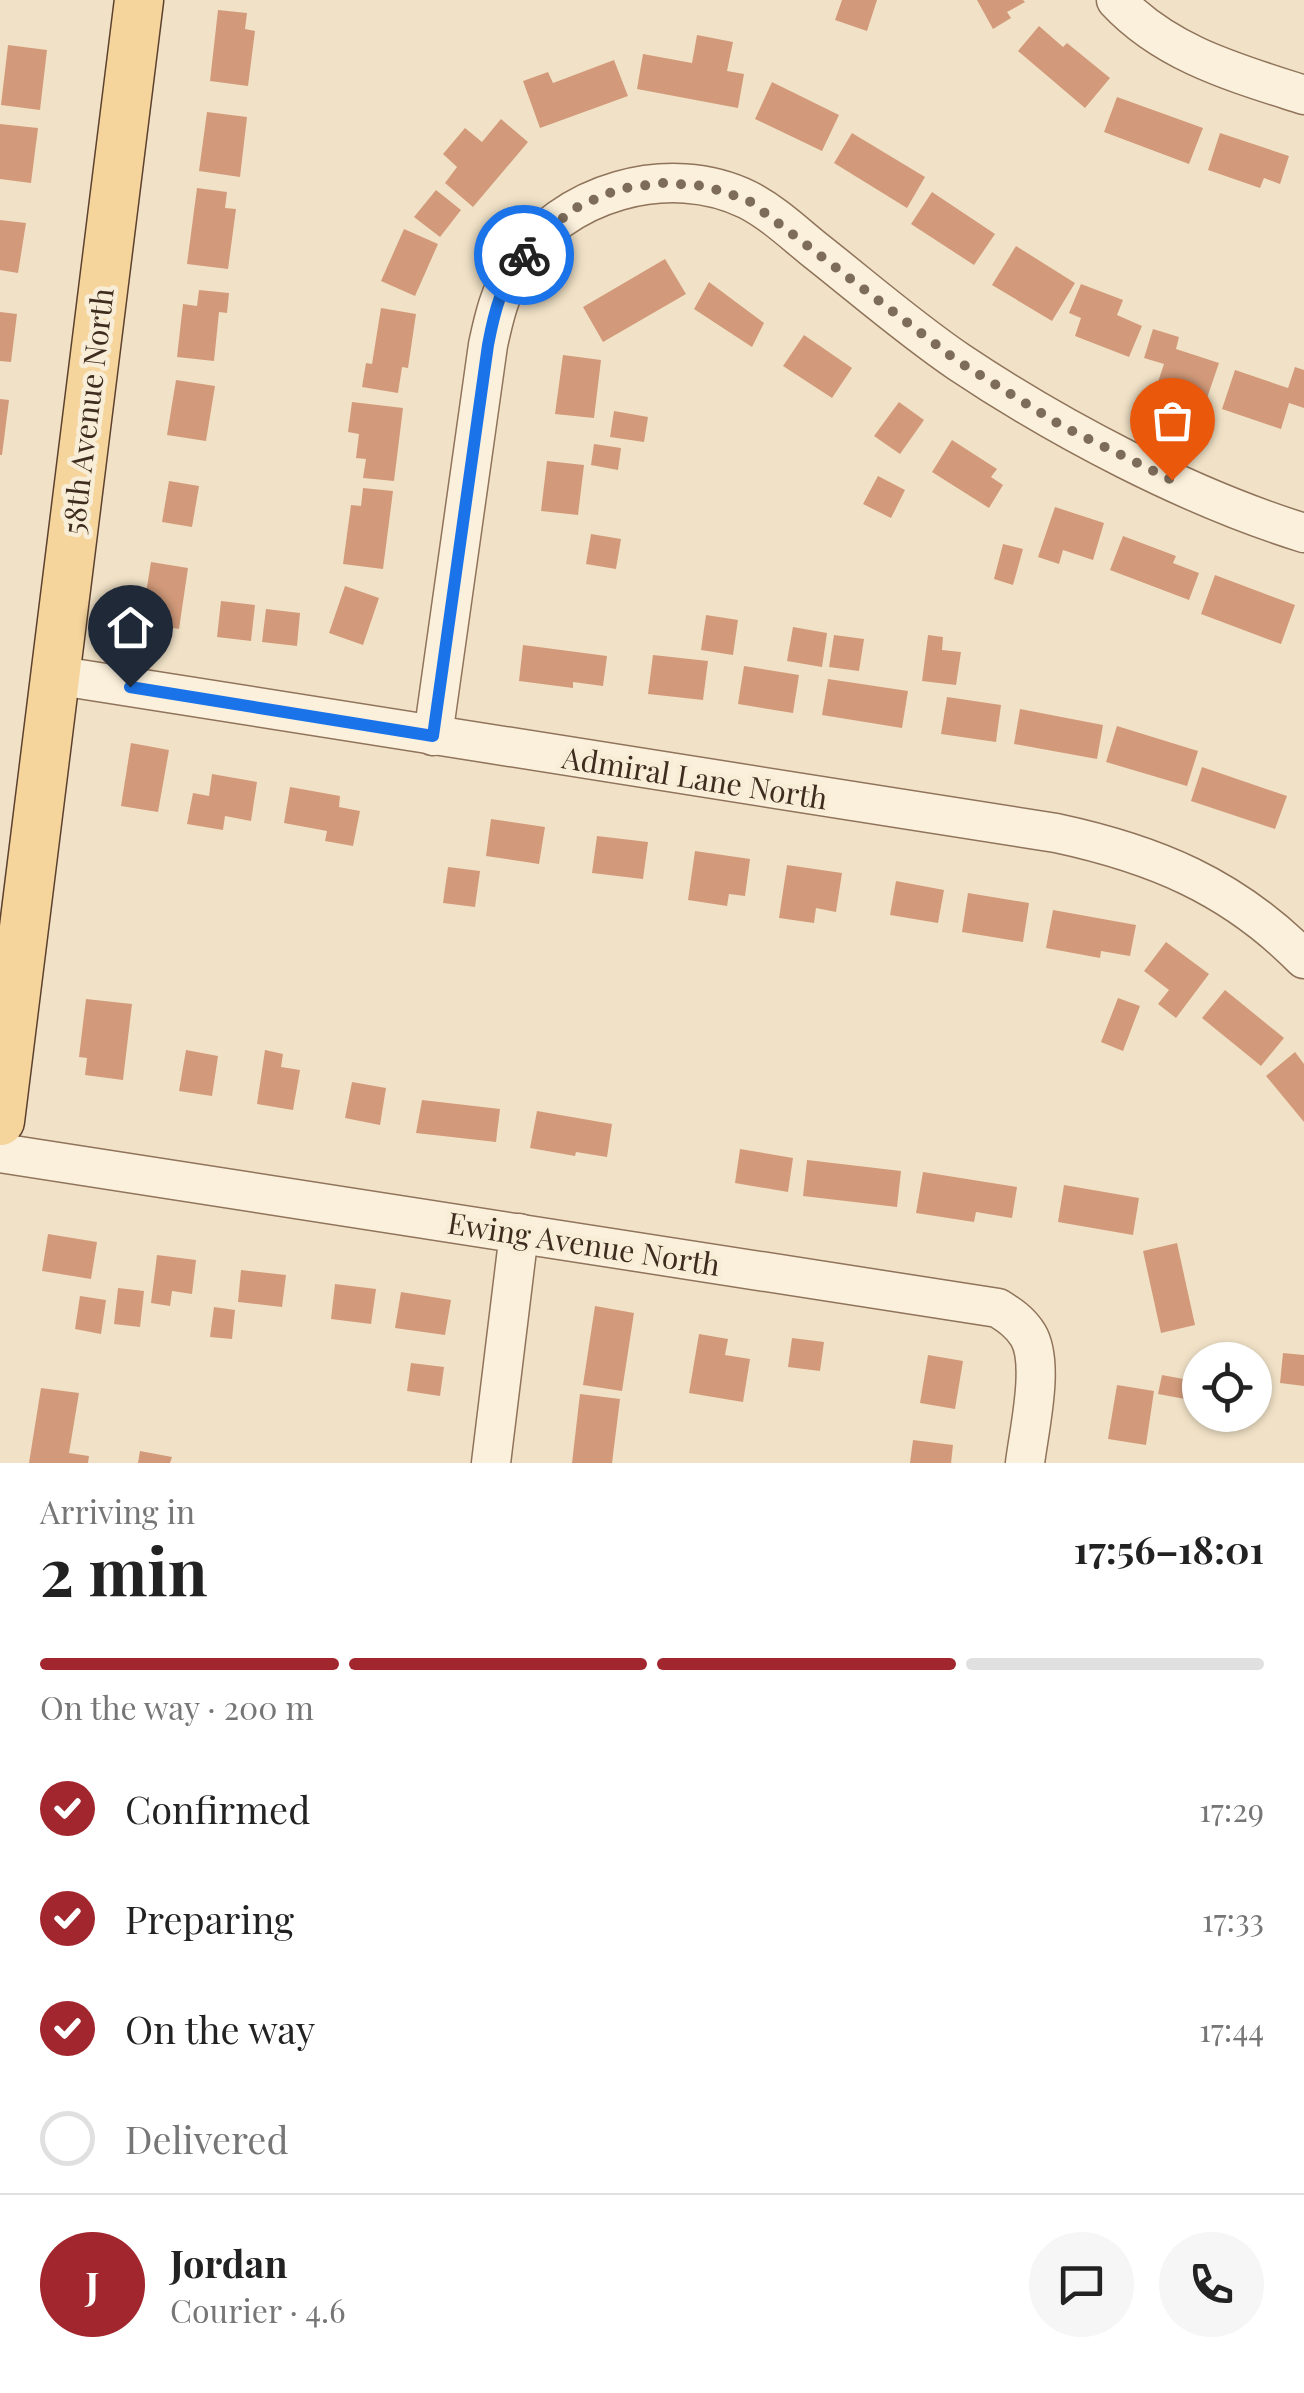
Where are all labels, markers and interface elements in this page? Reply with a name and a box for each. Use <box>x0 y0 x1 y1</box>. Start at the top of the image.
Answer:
courier <box>474 205 574 305</box>
icon: bike <box>497 228 552 283</box>
street label: 58th Avenue North <box>52 285 122 536</box>
pin <box>1130 378 1215 481</box>
icon: bag <box>1145 393 1200 448</box>
pin <box>88 585 173 688</box>
icon: home <box>103 600 158 655</box>
street label: Admiral Lane North <box>559 736 831 818</box>
street label: Ewing Avenue North <box>445 1202 723 1284</box>
map controls <box>1182 1342 1272 1432</box>
button: locate <box>1182 1342 1272 1432</box>
text: Arriving in <box>40 1489 195 1532</box>
text: 17:56–18:01 <box>1074 1523 1264 1574</box>
text: 2 min <box>40 1526 208 1612</box>
text: On the way · 200 m <box>40 1685 314 1728</box>
icon: check <box>40 1781 95 1836</box>
text: Confirmed <box>125 1783 310 1834</box>
text: 17:29 <box>1199 1787 1264 1830</box>
icon: check <box>40 1891 95 1946</box>
text: Preparing <box>125 1893 294 1944</box>
text: 17:33 <box>1202 1897 1264 1940</box>
icon: check <box>40 2001 95 2056</box>
text: On the way <box>125 2003 315 2054</box>
text: 17:44 <box>1199 2007 1264 2050</box>
text: Delivered <box>125 2113 289 2164</box>
button: chat <box>1029 2232 1134 2337</box>
button: phone <box>1159 2232 1264 2337</box>
text: Jordan <box>170 2237 288 2288</box>
text: J <box>86 2259 99 2310</box>
text: Courier · 4.6 <box>170 2288 346 2331</box>

